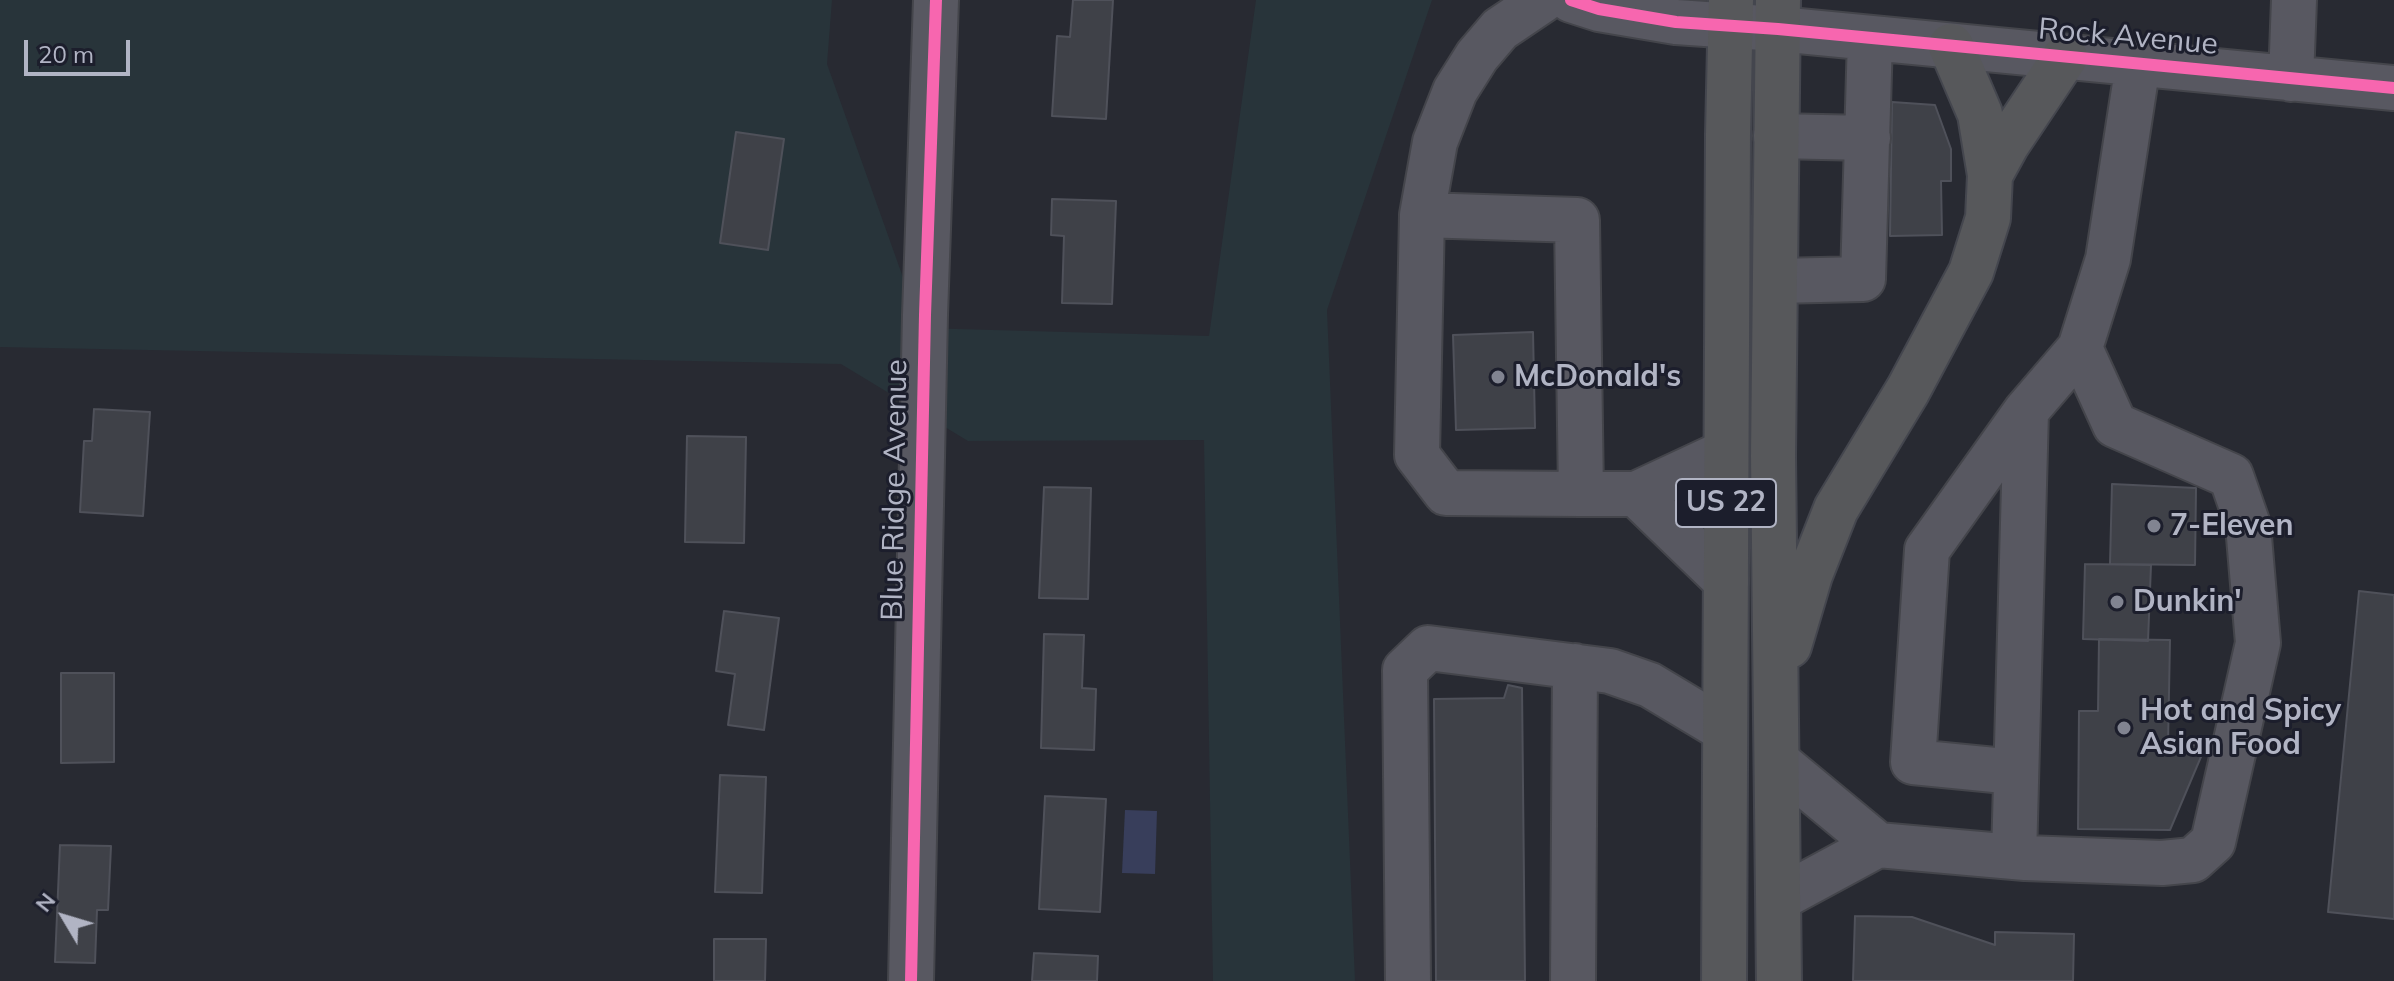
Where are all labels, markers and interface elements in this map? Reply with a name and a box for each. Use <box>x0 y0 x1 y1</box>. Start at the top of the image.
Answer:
street label: Rock Avenue <box>2037 11 2219 63</box>
scale bar <box>28 24 134 74</box>
text: 20 m <box>38 39 94 69</box>
street label: Blue Ridge Avenue <box>875 359 915 621</box>
place label: McDonald's <box>1514 359 1681 395</box>
marker: McDonald's <box>1489 368 1507 386</box>
road number: US 22 <box>1676 479 1776 527</box>
place label: 7-Eleven <box>2170 508 2294 544</box>
marker: 7-Eleven <box>2145 517 2163 535</box>
place label: Dunkin' <box>2133 584 2242 620</box>
marker: Dunkin' <box>2108 593 2126 611</box>
place label: Hot and Spicy Asian Food <box>2140 693 2341 764</box>
marker: Hot and Spicy Asian Food <box>2115 719 2133 737</box>
north arrow <box>24 877 104 957</box>
text: N <box>29 887 61 917</box>

